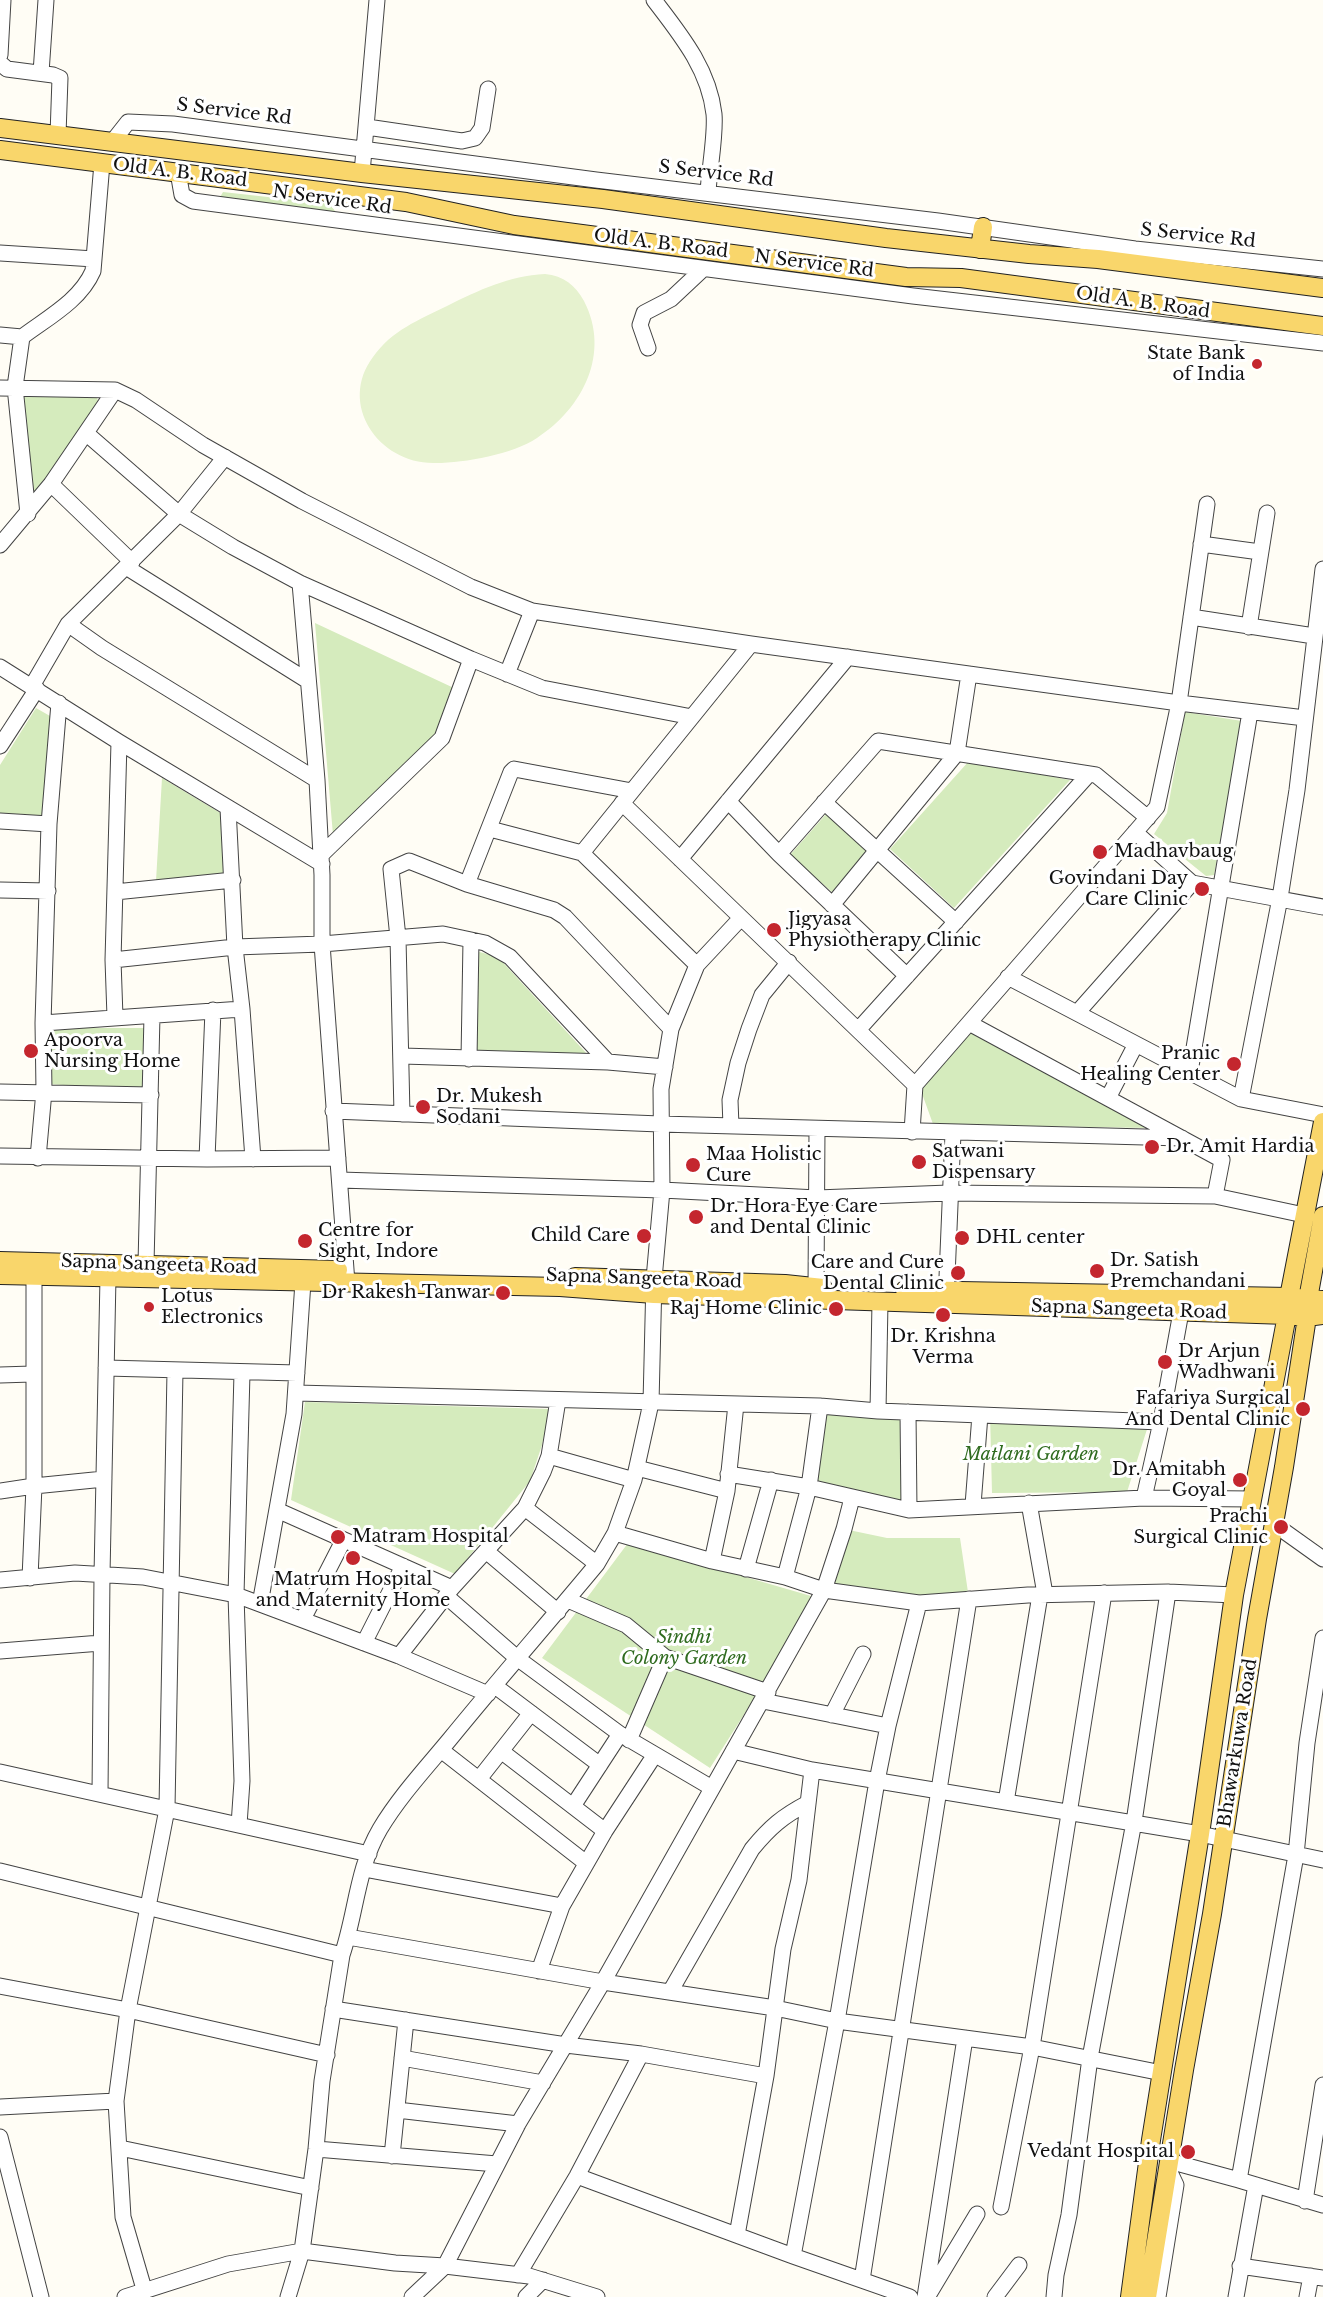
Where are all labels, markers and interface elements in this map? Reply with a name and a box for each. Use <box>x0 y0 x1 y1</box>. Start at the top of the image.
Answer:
street label: S Service Rd <box>175 94 293 130</box>
street label: Old A. B. Road <box>111 154 249 192</box>
street label: S Service Rd <box>657 156 775 192</box>
street label: N Service Rd <box>271 181 393 219</box>
street label: S Service Rd <box>1139 219 1257 253</box>
street label: Old A. B. Road <box>592 225 730 263</box>
street label: N Service Rd <box>753 246 875 282</box>
street label: Old A. B. Road <box>1074 283 1212 323</box>
place label: State Bank of India <box>1147 343 1245 386</box>
marker: State Bank of India <box>1250 357 1264 371</box>
place label: Madhavbaug <box>1114 841 1233 863</box>
marker: Madhavbaug <box>1091 843 1109 861</box>
place label: Govindani Day Care Clinic <box>1049 868 1188 910</box>
marker: Govindani Day Care Clinic <box>1193 880 1211 898</box>
place label: Jigyasa Physiotherapy Clinic <box>788 909 981 952</box>
marker: Jigyasa Physiotherapy Clinic <box>765 921 783 939</box>
place label: Apoorva Nursing Home <box>44 1030 181 1072</box>
marker: Apoorva Nursing Home <box>22 1042 40 1060</box>
place label: Pranic Healing Center <box>1080 1043 1220 1086</box>
marker: Pranic Healing Center <box>1225 1055 1243 1073</box>
place label: Dr. Mukesh Sodani <box>436 1086 542 1128</box>
marker: Dr. Mukesh Sodani <box>414 1098 432 1116</box>
place label: Dr. Amit Hardia <box>1166 1136 1314 1158</box>
marker: Dr. Amit Hardia <box>1143 1138 1161 1156</box>
place label: Satwani Dispensary <box>932 1141 1035 1184</box>
place label: Maa Holistic Cure <box>706 1144 821 1186</box>
marker: Satwani Dispensary <box>910 1153 928 1171</box>
marker: Maa Holistic Cure <box>684 1156 702 1174</box>
place label: Dr. Hora Eye Care and Dental Clinic <box>710 1196 878 1238</box>
marker: Dr. Hora Eye Care and Dental Clinic <box>687 1208 705 1226</box>
place label: Centre for Sight, Indore <box>318 1220 438 1262</box>
place label: Child Care <box>531 1225 630 1247</box>
marker: Child Care <box>635 1227 653 1245</box>
place label: DHL center <box>976 1227 1085 1249</box>
marker: DHL center <box>953 1229 971 1247</box>
marker: Centre for Sight, Indore <box>296 1232 314 1250</box>
place label: Dr. Satish Premchandani <box>1110 1250 1245 1292</box>
street label: Sapna Sangeeta Road <box>60 1251 258 1279</box>
place label: Care and Cure Dental Clinic <box>811 1252 944 1294</box>
marker: Dr. Satish Premchandani <box>1088 1262 1106 1280</box>
marker: Care and Cure Dental Clinic <box>949 1264 967 1282</box>
street label: Sapna Sangeeta Road <box>545 1265 743 1293</box>
place label: Dr Rakesh Tanwar <box>321 1282 490 1304</box>
marker: Dr Rakesh Tanwar <box>494 1284 512 1302</box>
place label: Lotus Electronics <box>161 1286 263 1328</box>
street label: Sapna Sangeeta Road <box>1030 1296 1228 1324</box>
place label: Raj Home Clinic <box>670 1298 822 1320</box>
marker: Lotus Electronics <box>142 1300 156 1314</box>
marker: Raj Home Clinic <box>827 1300 845 1318</box>
marker: Dr. Krishna Verma <box>934 1306 952 1324</box>
place label: Dr. Krishna Verma <box>890 1326 996 1368</box>
place label: Dr Arjun Wadhwani <box>1178 1341 1275 1384</box>
marker: Dr Arjun Wadhwani <box>1156 1353 1174 1371</box>
place label: Fafariya Surgical And Dental Clinic <box>1125 1388 1290 1430</box>
marker: Fafariya Surgical And Dental Clinic <box>1294 1400 1312 1418</box>
park label: Matlani Garden <box>963 1444 1099 1466</box>
place label: Dr. Amitabh Goyal <box>1112 1459 1226 1502</box>
marker: Dr. Amitabh Goyal <box>1231 1471 1249 1489</box>
place label: Prachi Surgical Clinic <box>1134 1506 1268 1549</box>
marker: Prachi Surgical Clinic <box>1272 1518 1290 1536</box>
place label: Matram Hospital <box>352 1526 509 1548</box>
marker: Matram Hospital <box>329 1528 347 1546</box>
marker: Matrum Hospital and Maternity Home <box>344 1549 362 1567</box>
place label: Matrum Hospital and Maternity Home <box>256 1569 450 1612</box>
park label: Sindhi Colony Garden <box>621 1627 747 1670</box>
street label: Bhawarkuwa Road <box>1214 1657 1262 1829</box>
place label: Vedant Hospital <box>1027 2141 1174 2163</box>
marker: Vedant Hospital <box>1179 2143 1197 2161</box>

